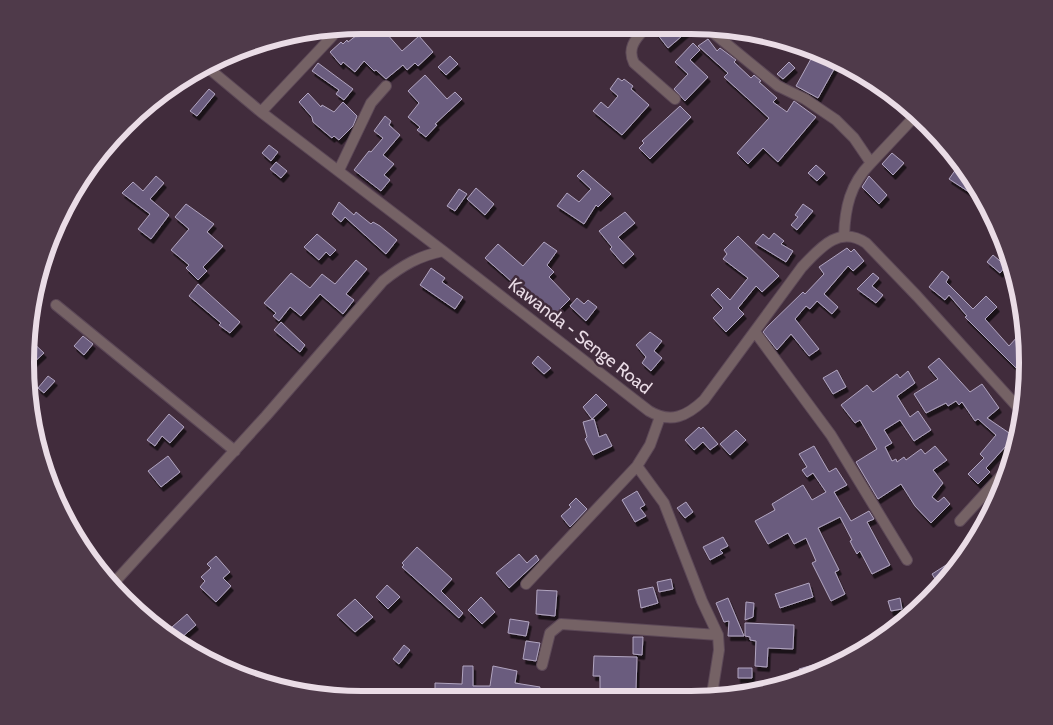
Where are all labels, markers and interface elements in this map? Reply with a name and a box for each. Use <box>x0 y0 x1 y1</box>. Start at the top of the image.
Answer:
street label: Kawanda - Senge Road <box>504 273 656 399</box>

